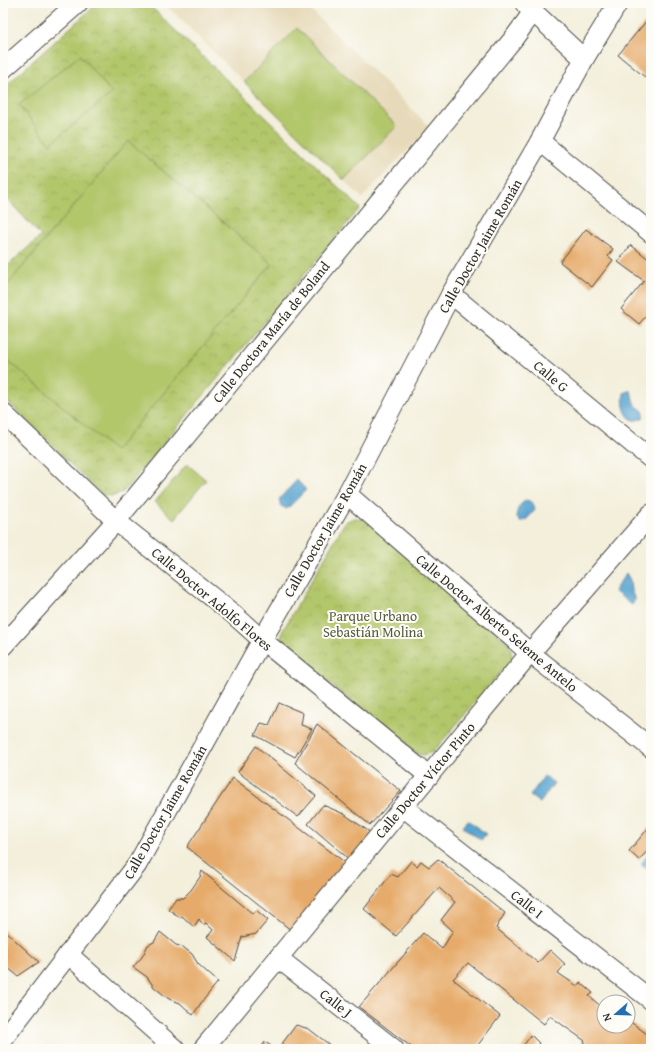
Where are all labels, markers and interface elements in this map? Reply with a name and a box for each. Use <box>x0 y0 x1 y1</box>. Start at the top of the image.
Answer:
street label: Calle Doctor Jaime Román <box>433 175 527 317</box>
street label: Calle Doctora María de Boland <box>208 257 335 407</box>
street label: Calle G <box>529 355 573 397</box>
street label: Calle Doctor Jaime Román <box>278 459 372 601</box>
street label: Calle Doctor Adolfo Flores <box>147 543 277 655</box>
street label: Calle Doctor Alberto Seleme Antelo <box>412 549 582 697</box>
park label: Parque Urbano Sebastián Molina <box>323 606 423 642</box>
street label: Calle Doctor Víctor Pinto <box>370 718 480 842</box>
street label: Calle Doctor Jaime Román <box>118 741 212 883</box>
street label: Calle I <box>507 885 547 923</box>
street label: Calle J <box>316 984 356 1022</box>
north arrow <box>596 994 636 1034</box>
text: N <box>598 1011 615 1024</box>

